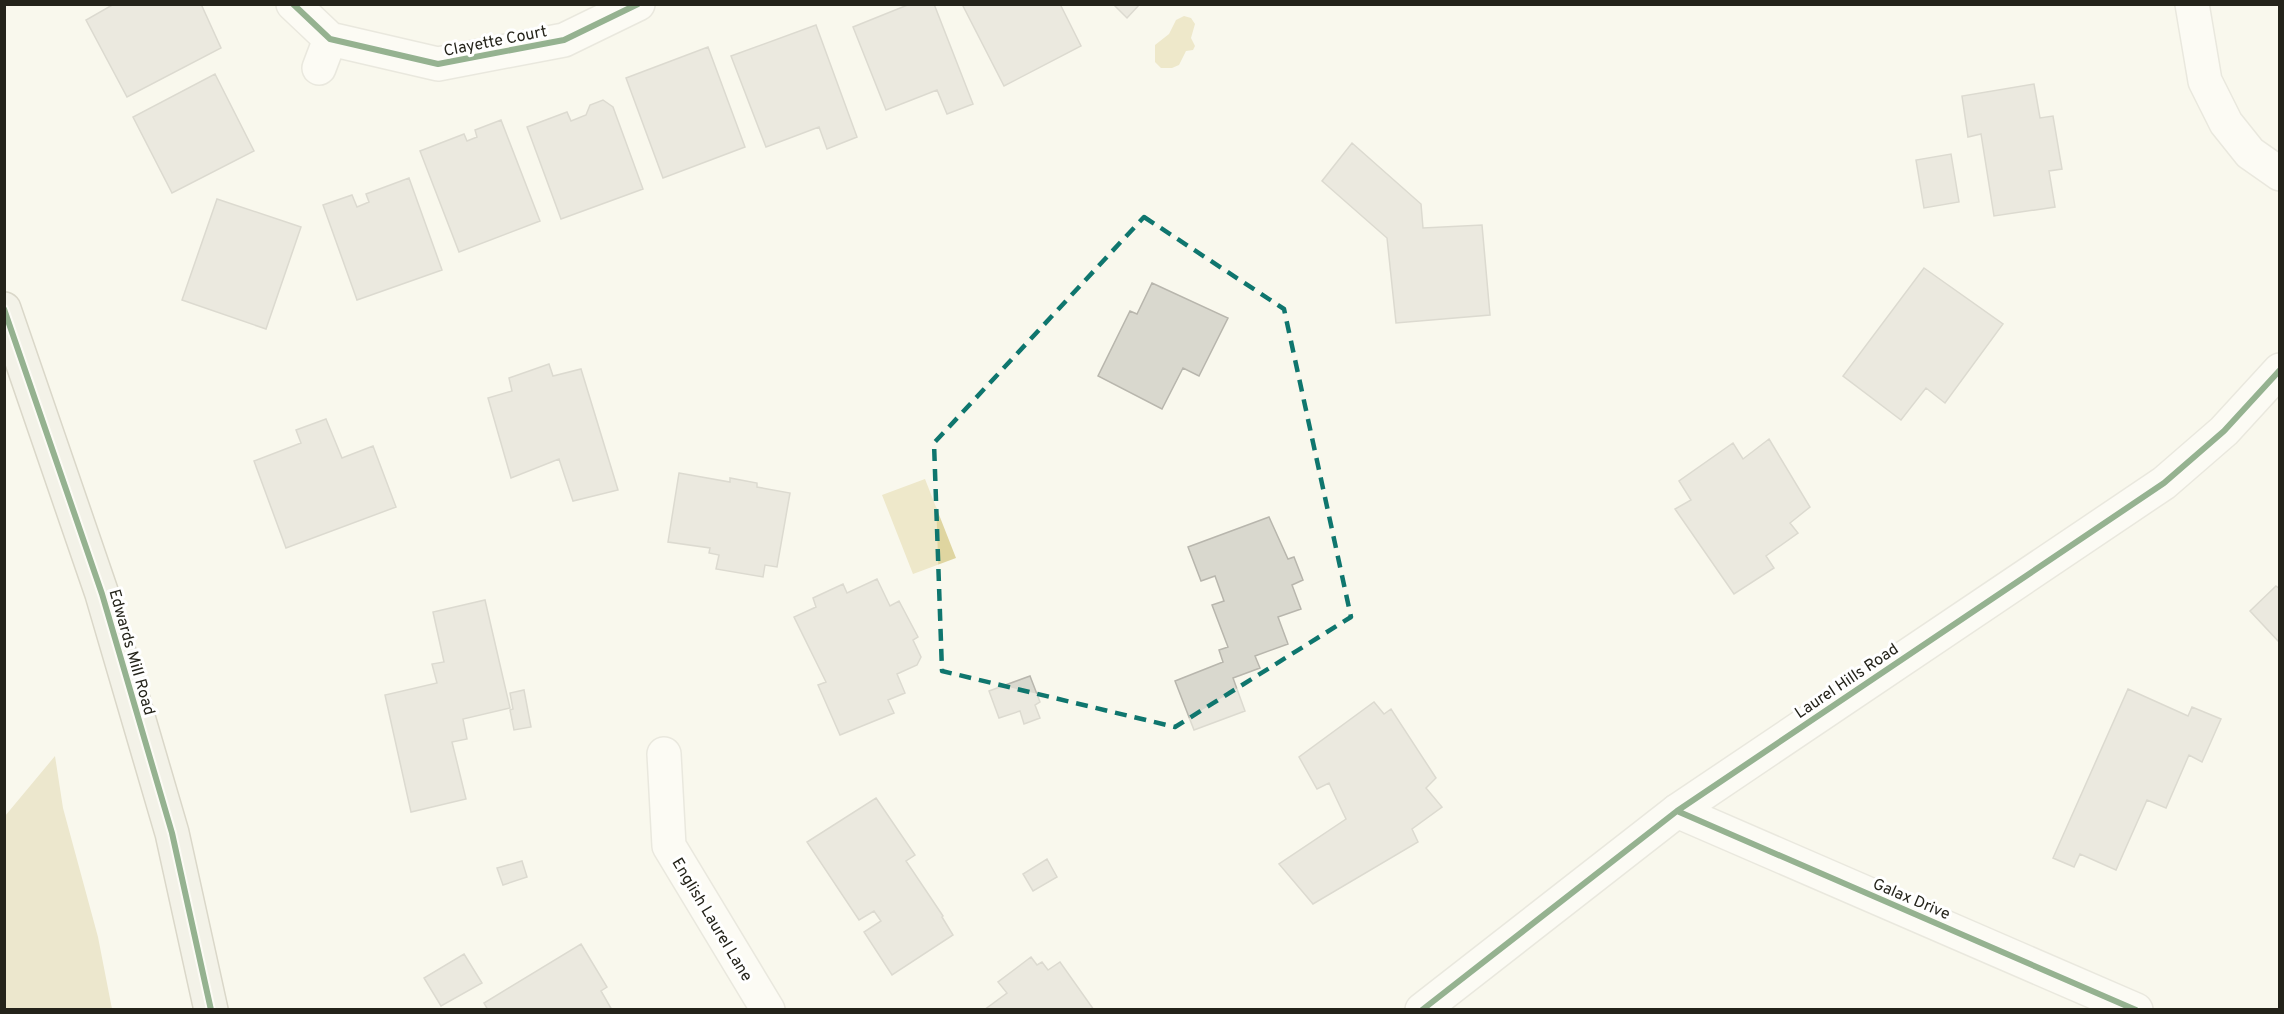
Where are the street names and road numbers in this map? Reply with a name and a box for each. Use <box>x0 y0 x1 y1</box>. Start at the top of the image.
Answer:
street label: Clayette Court <box>442 22 549 62</box>
street label: Edwards Mill Road <box>104 587 159 718</box>
street label: Laurel Hills Road <box>1791 640 1903 724</box>
street label: English Laurel Lane <box>667 855 756 985</box>
street label: Galax Drive <box>1869 875 1953 925</box>

